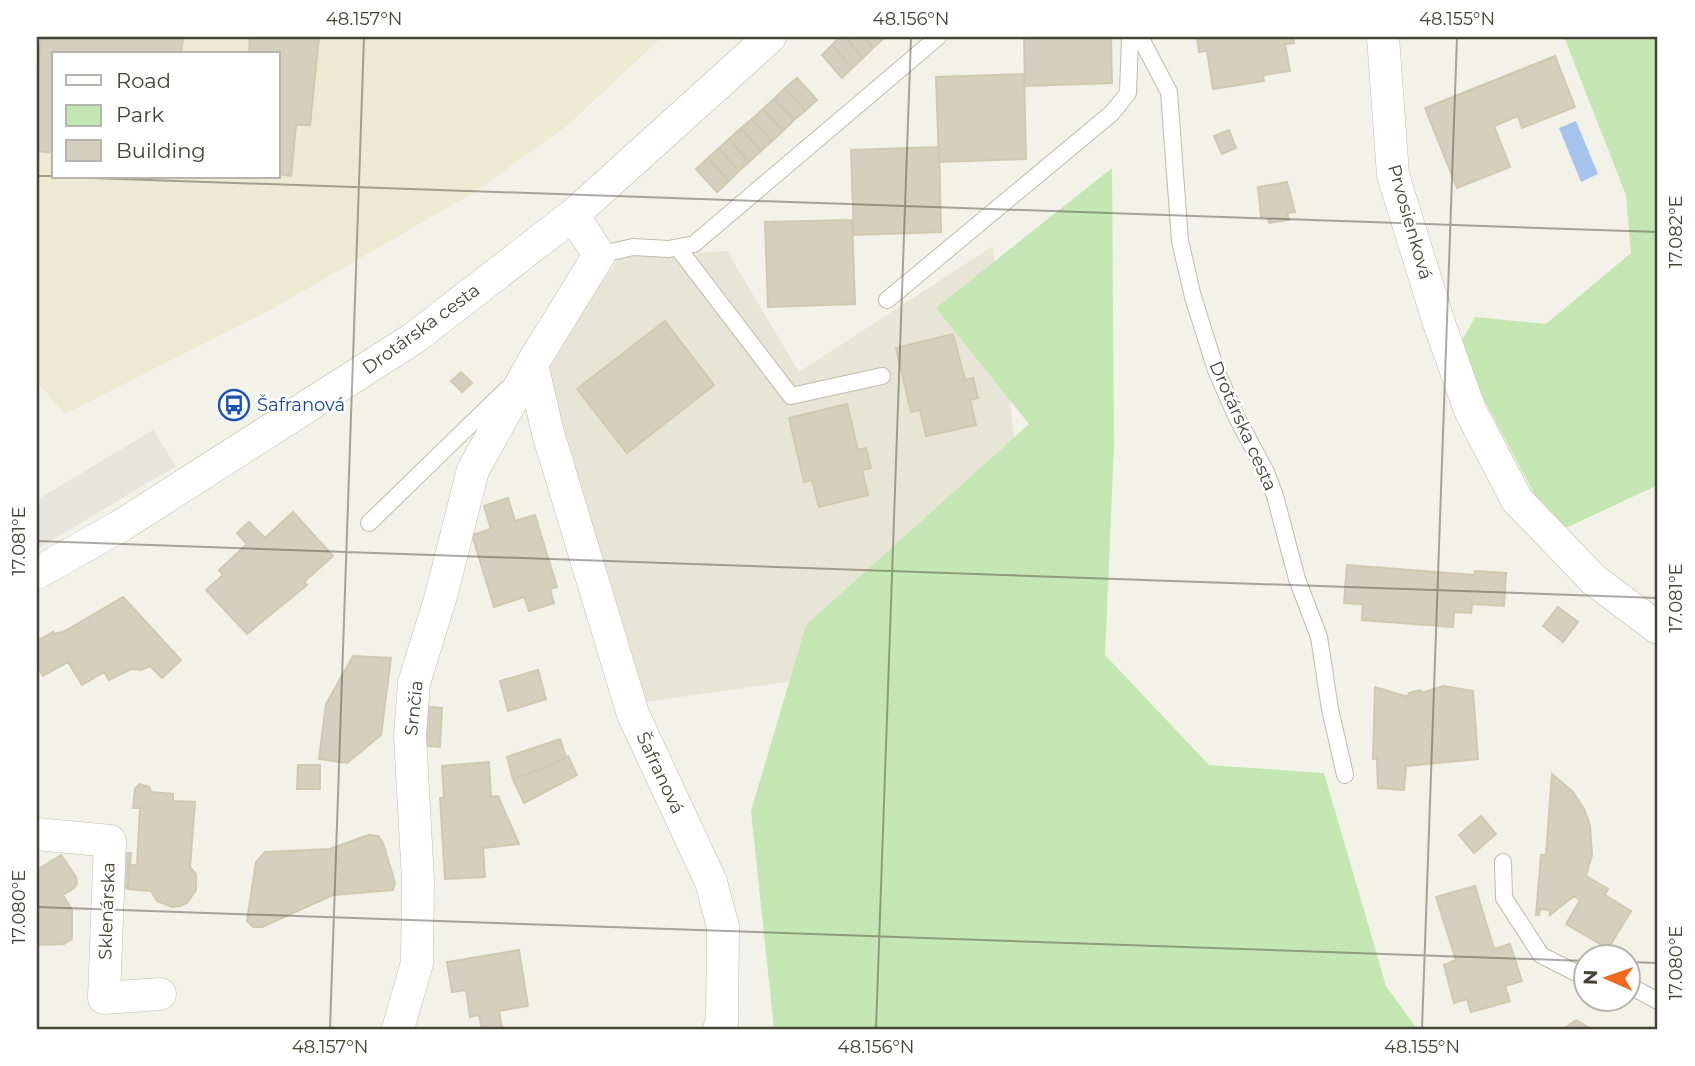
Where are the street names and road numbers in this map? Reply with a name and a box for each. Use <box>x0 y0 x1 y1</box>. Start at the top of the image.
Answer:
street label: Prvosienková <box>1383 162 1437 282</box>
street label: Drotárska cesta <box>358 279 484 379</box>
street label: Drotárska cesta <box>1205 358 1281 494</box>
street label: Srnčia <box>400 679 428 737</box>
street label: Šafranová <box>631 728 689 818</box>
street label: Sklenárska <box>94 862 120 960</box>

